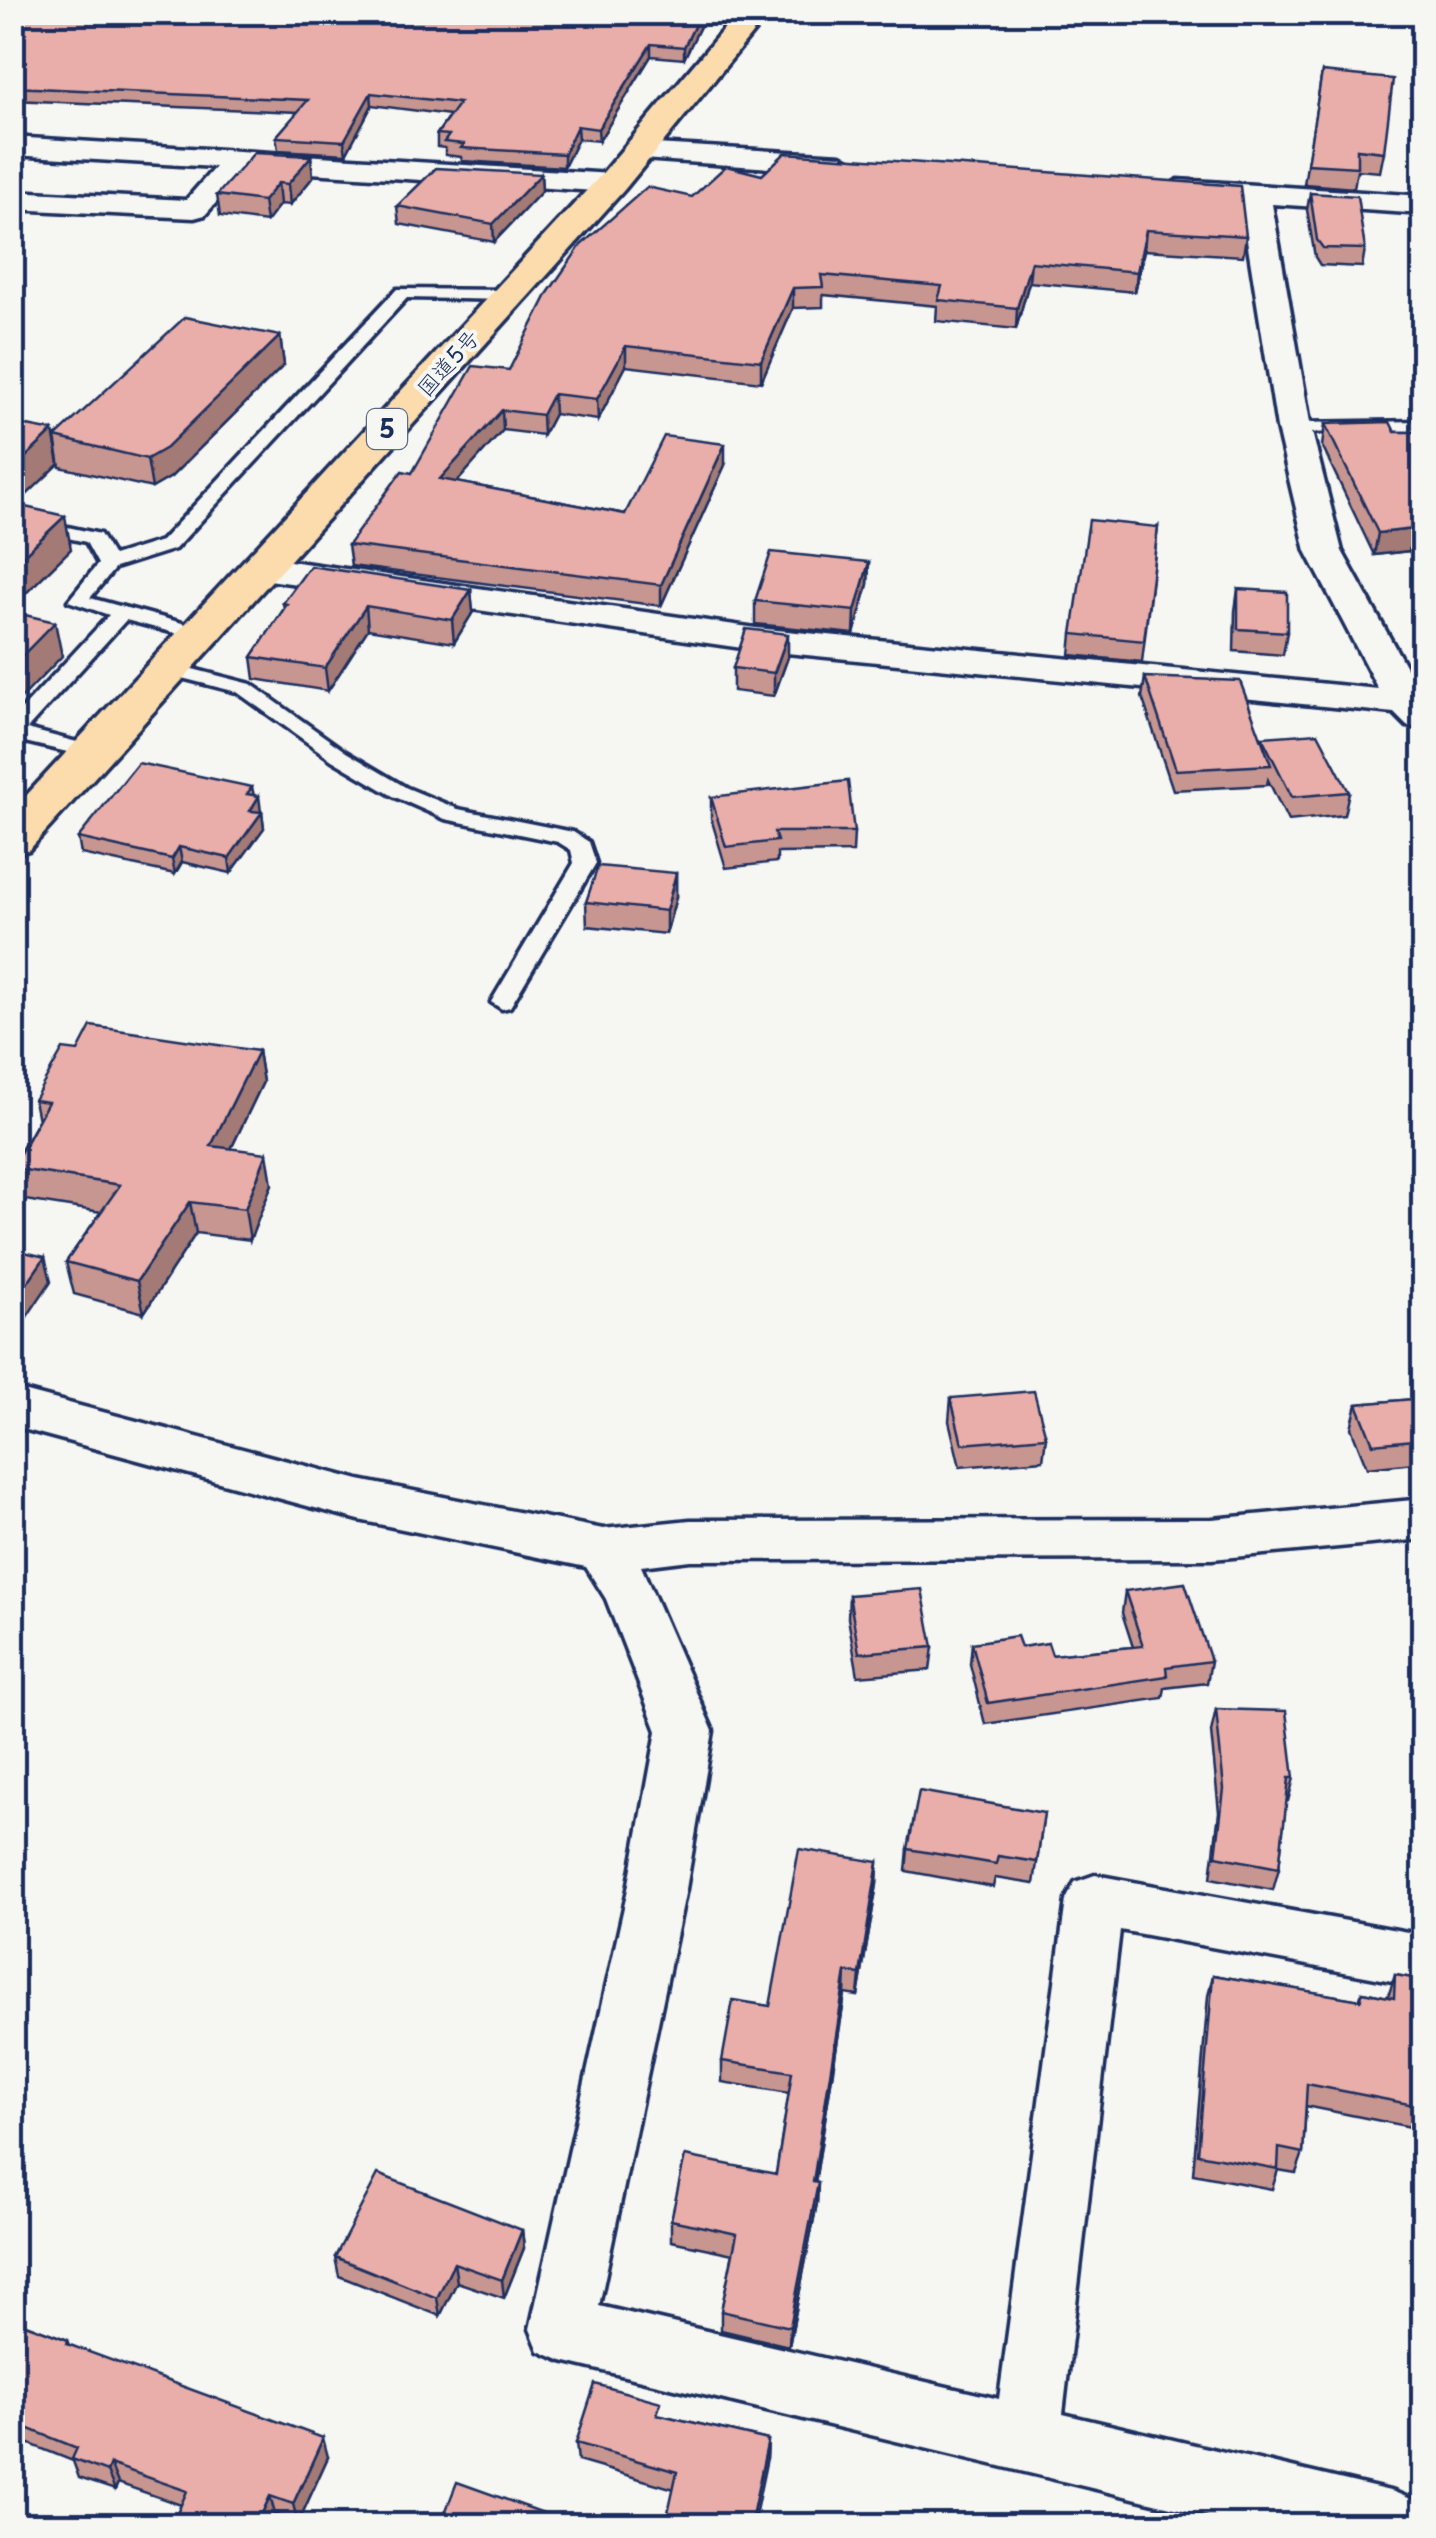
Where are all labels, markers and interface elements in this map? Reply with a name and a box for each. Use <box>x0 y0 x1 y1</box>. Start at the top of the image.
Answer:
street label: 国道5号 <box>408 321 486 403</box>
road number: 5 <box>367 409 407 449</box>

